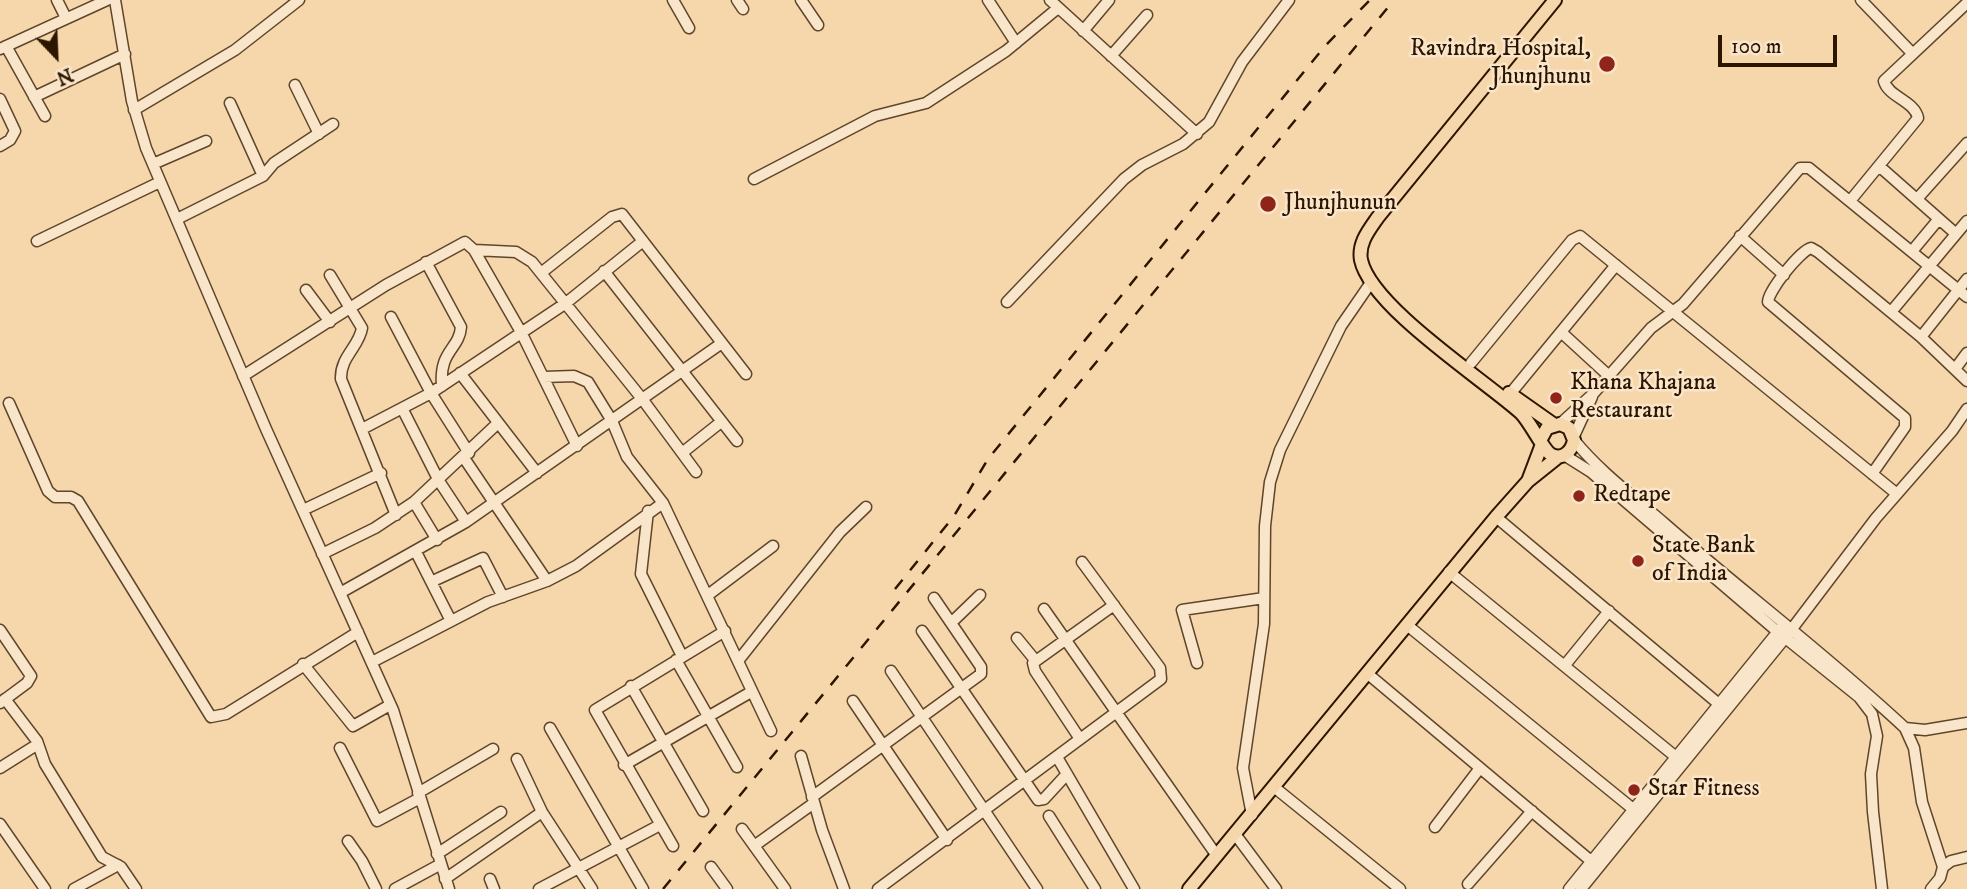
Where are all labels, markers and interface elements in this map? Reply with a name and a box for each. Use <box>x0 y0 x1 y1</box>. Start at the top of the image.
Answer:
north arrow <box>21 21 91 91</box>
scale bar <box>1722 21 1841 65</box>
text: 100 m <box>1731 34 1782 60</box>
place label: Ravindra Hospital, Jhunjhunu <box>1410 36 1591 92</box>
marker: Ravindra Hospital, Jhunjhunu <box>1597 54 1617 74</box>
text: N <box>53 62 76 89</box>
place label: Jhunjhunun <box>1284 190 1396 218</box>
marker: Jhunjhunun <box>1258 194 1278 214</box>
place label: Khana Khajana Restaurant <box>1570 370 1716 426</box>
marker: Khana Khajana Restaurant <box>1548 390 1564 406</box>
place label: Redtape <box>1593 482 1671 510</box>
marker: Redtape <box>1571 488 1587 504</box>
place label: State Bank of India <box>1652 533 1755 589</box>
marker: State Bank of India <box>1630 553 1646 569</box>
place label: Star Fitness <box>1648 776 1759 804</box>
marker: Star Fitness <box>1626 782 1642 798</box>

